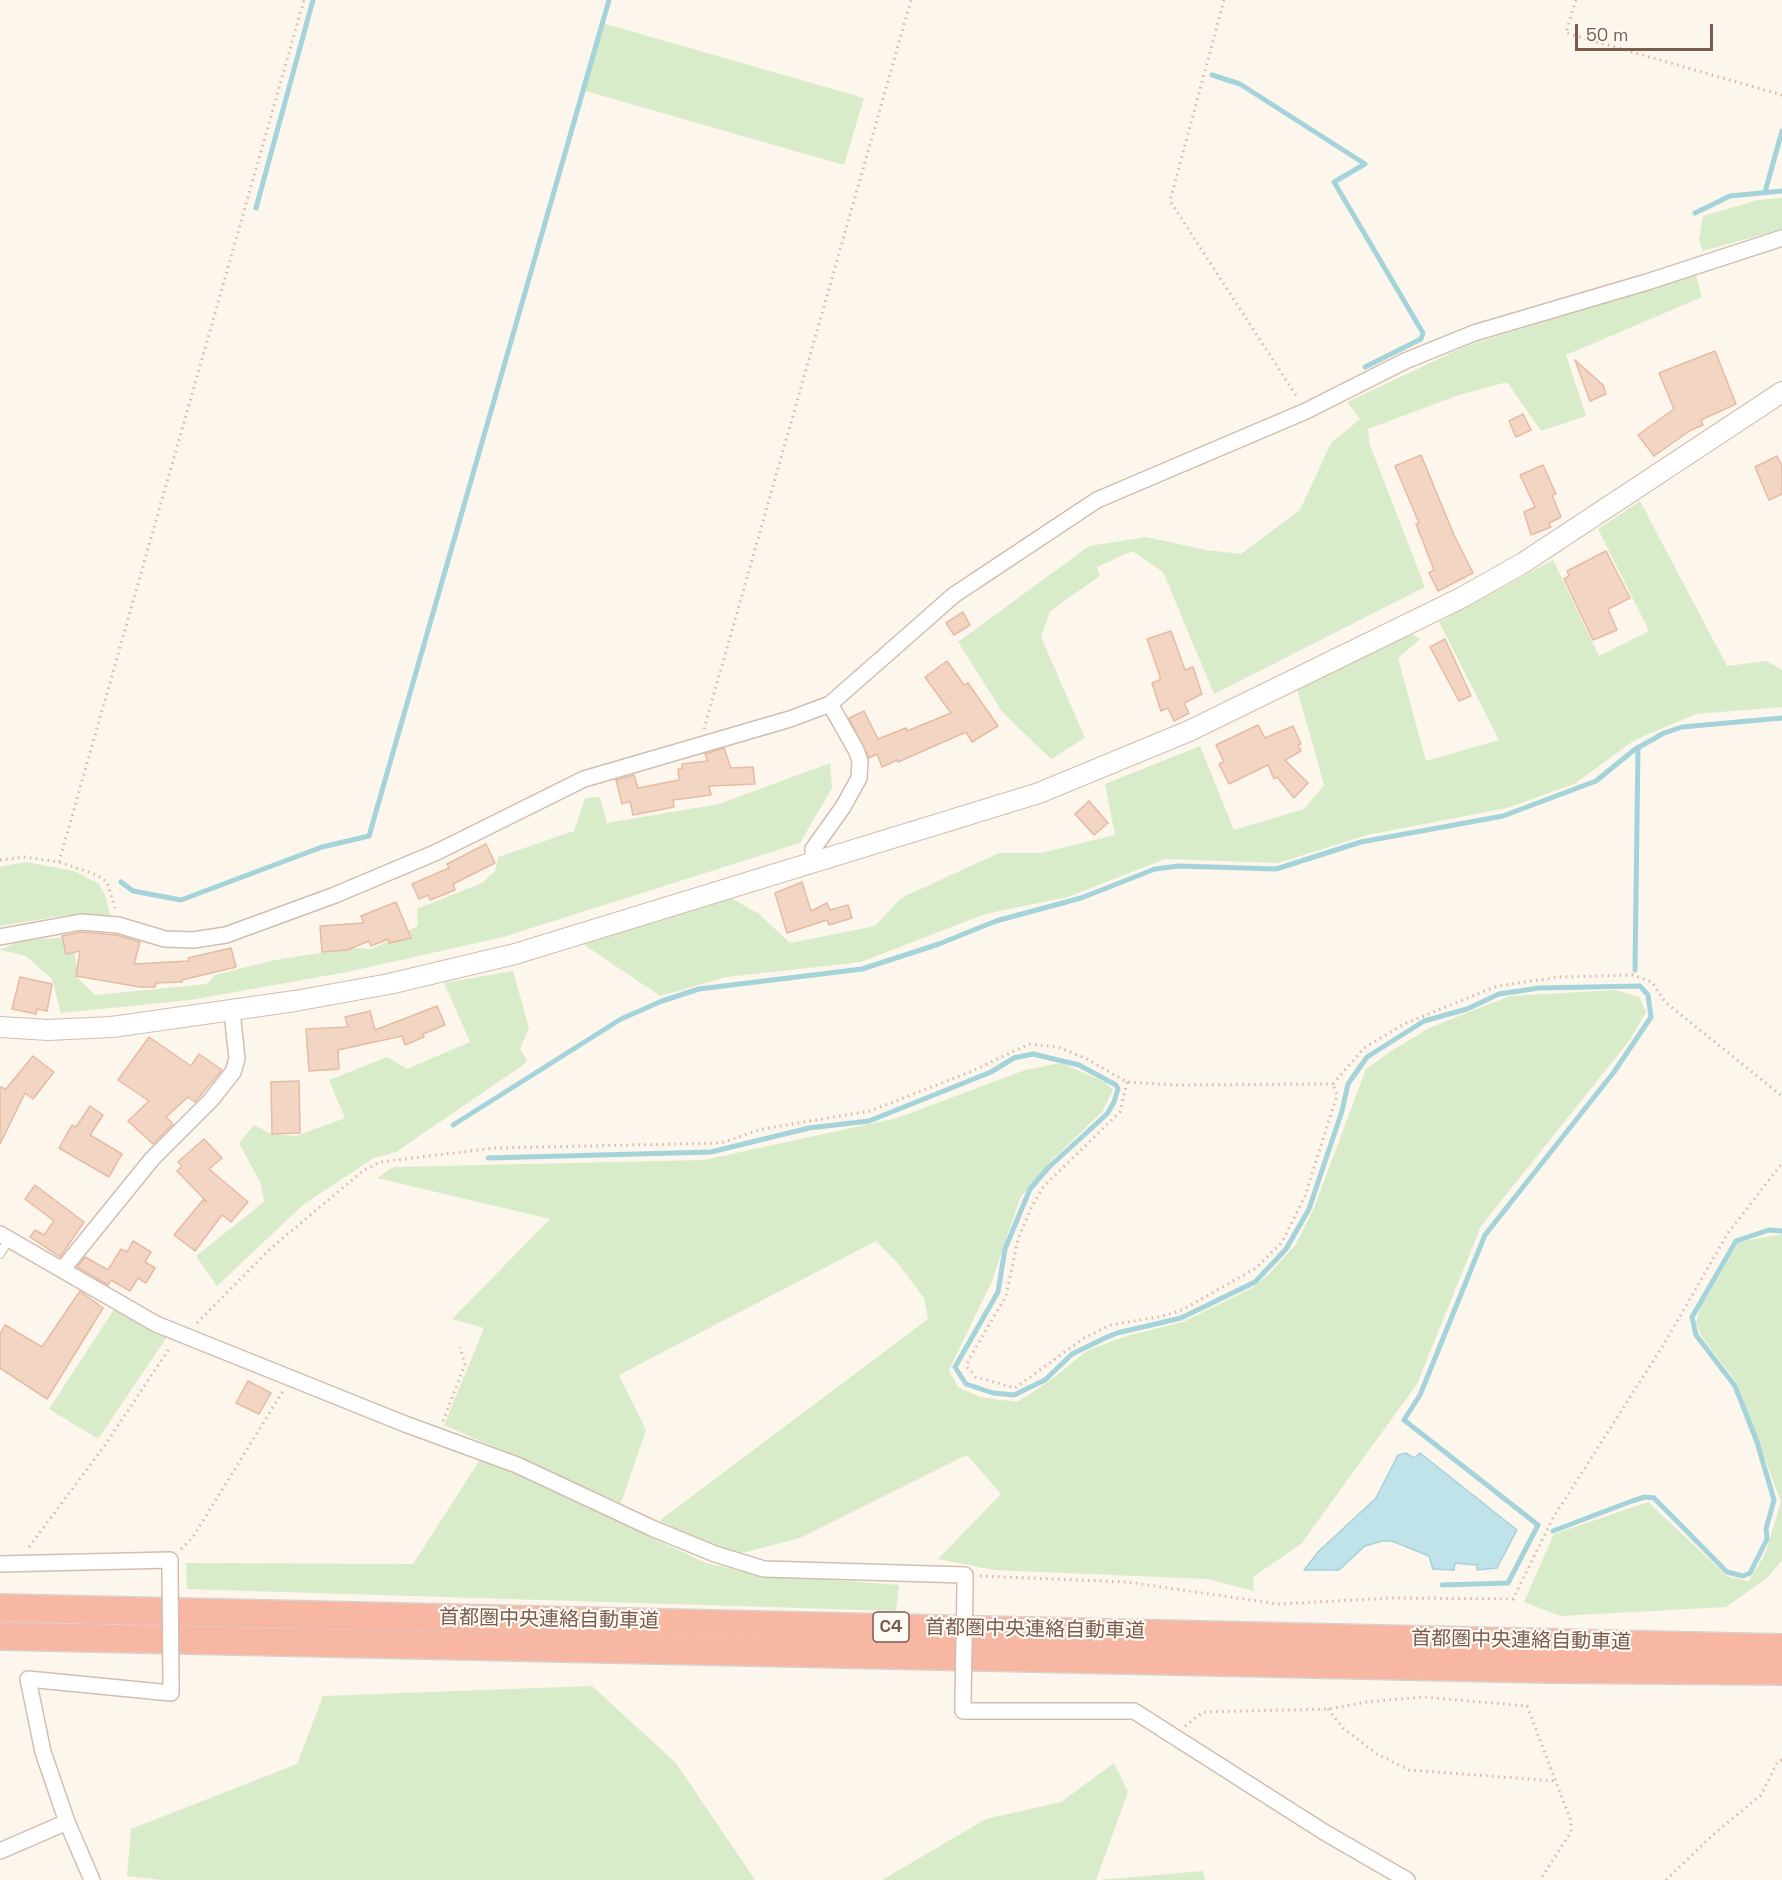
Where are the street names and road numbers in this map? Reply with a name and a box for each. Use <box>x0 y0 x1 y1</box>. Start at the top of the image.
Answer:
street label: 首都圏中央連絡自動車道 <box>439 1606 659 1634</box>
road number: C4 <box>873 1612 909 1642</box>
street label: 首都圏中央連絡自動車道 <box>925 1616 1145 1644</box>
street label: 首都圏中央連絡自動車道 <box>1411 1627 1631 1655</box>

